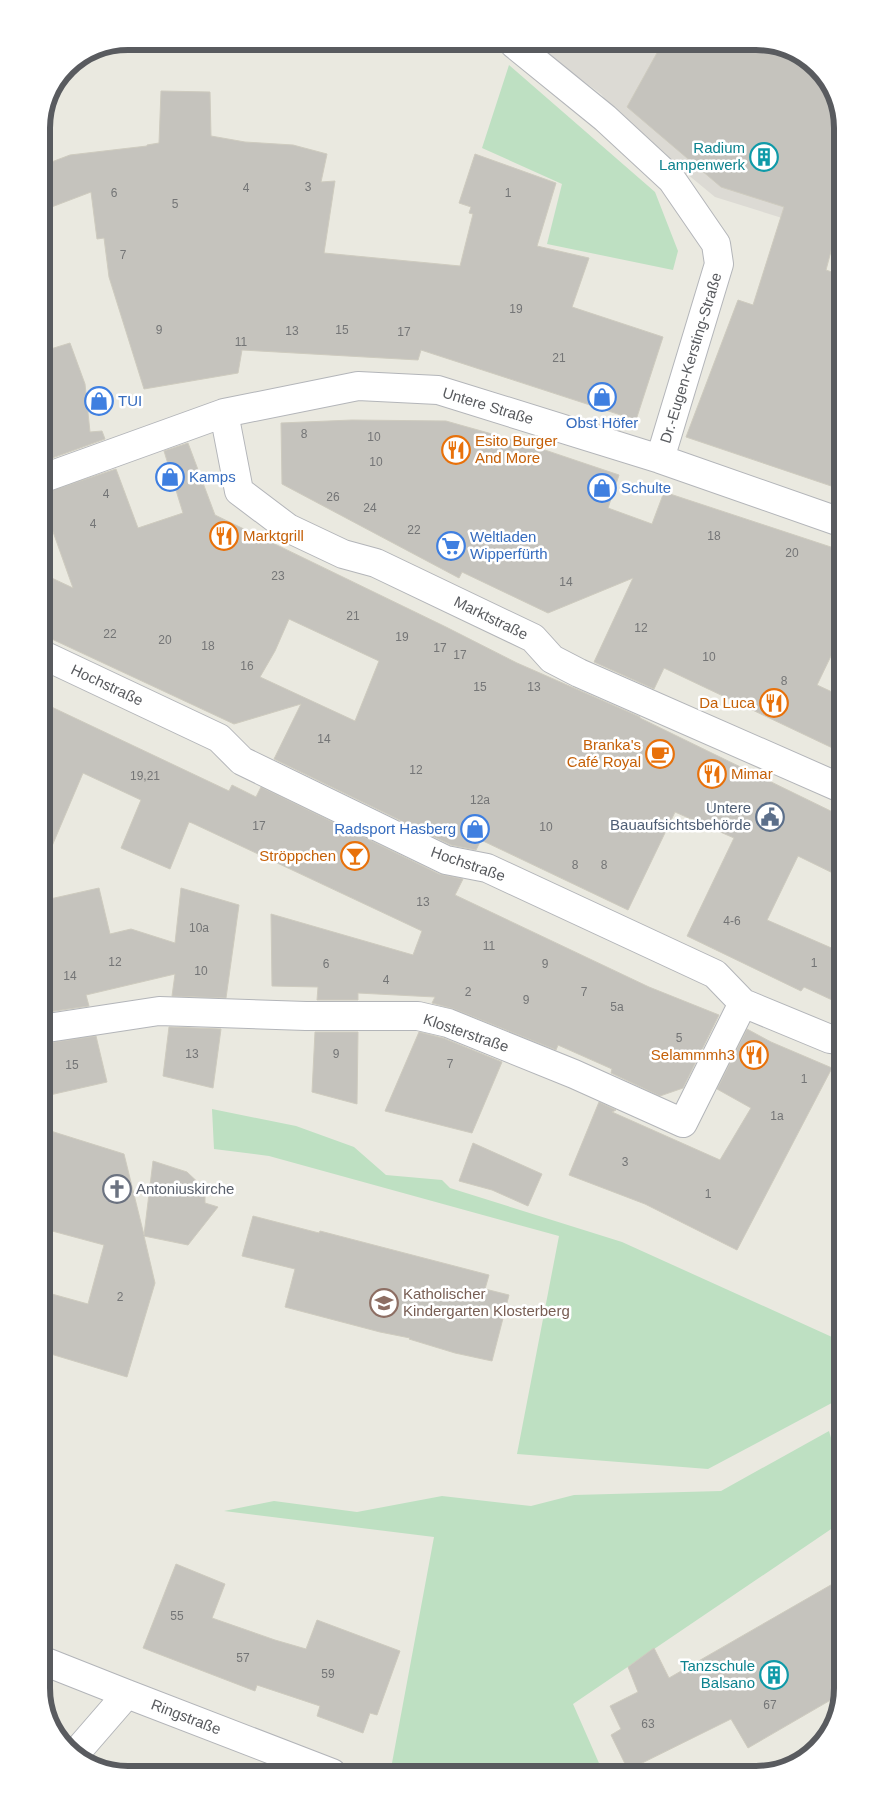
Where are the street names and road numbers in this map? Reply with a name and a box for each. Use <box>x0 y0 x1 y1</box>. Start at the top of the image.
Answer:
street label: Dr.-Eugen-Kersting-Straße <box>656 270 725 445</box>
street label: Untere Straße <box>441 384 536 427</box>
street label: Marktstraße <box>452 592 531 643</box>
street label: Hochstraße <box>68 660 146 709</box>
street label: Hochstraße <box>429 843 508 884</box>
street label: Klosterstraße <box>421 1010 511 1055</box>
street label: Ringstraße <box>149 1695 223 1738</box>

